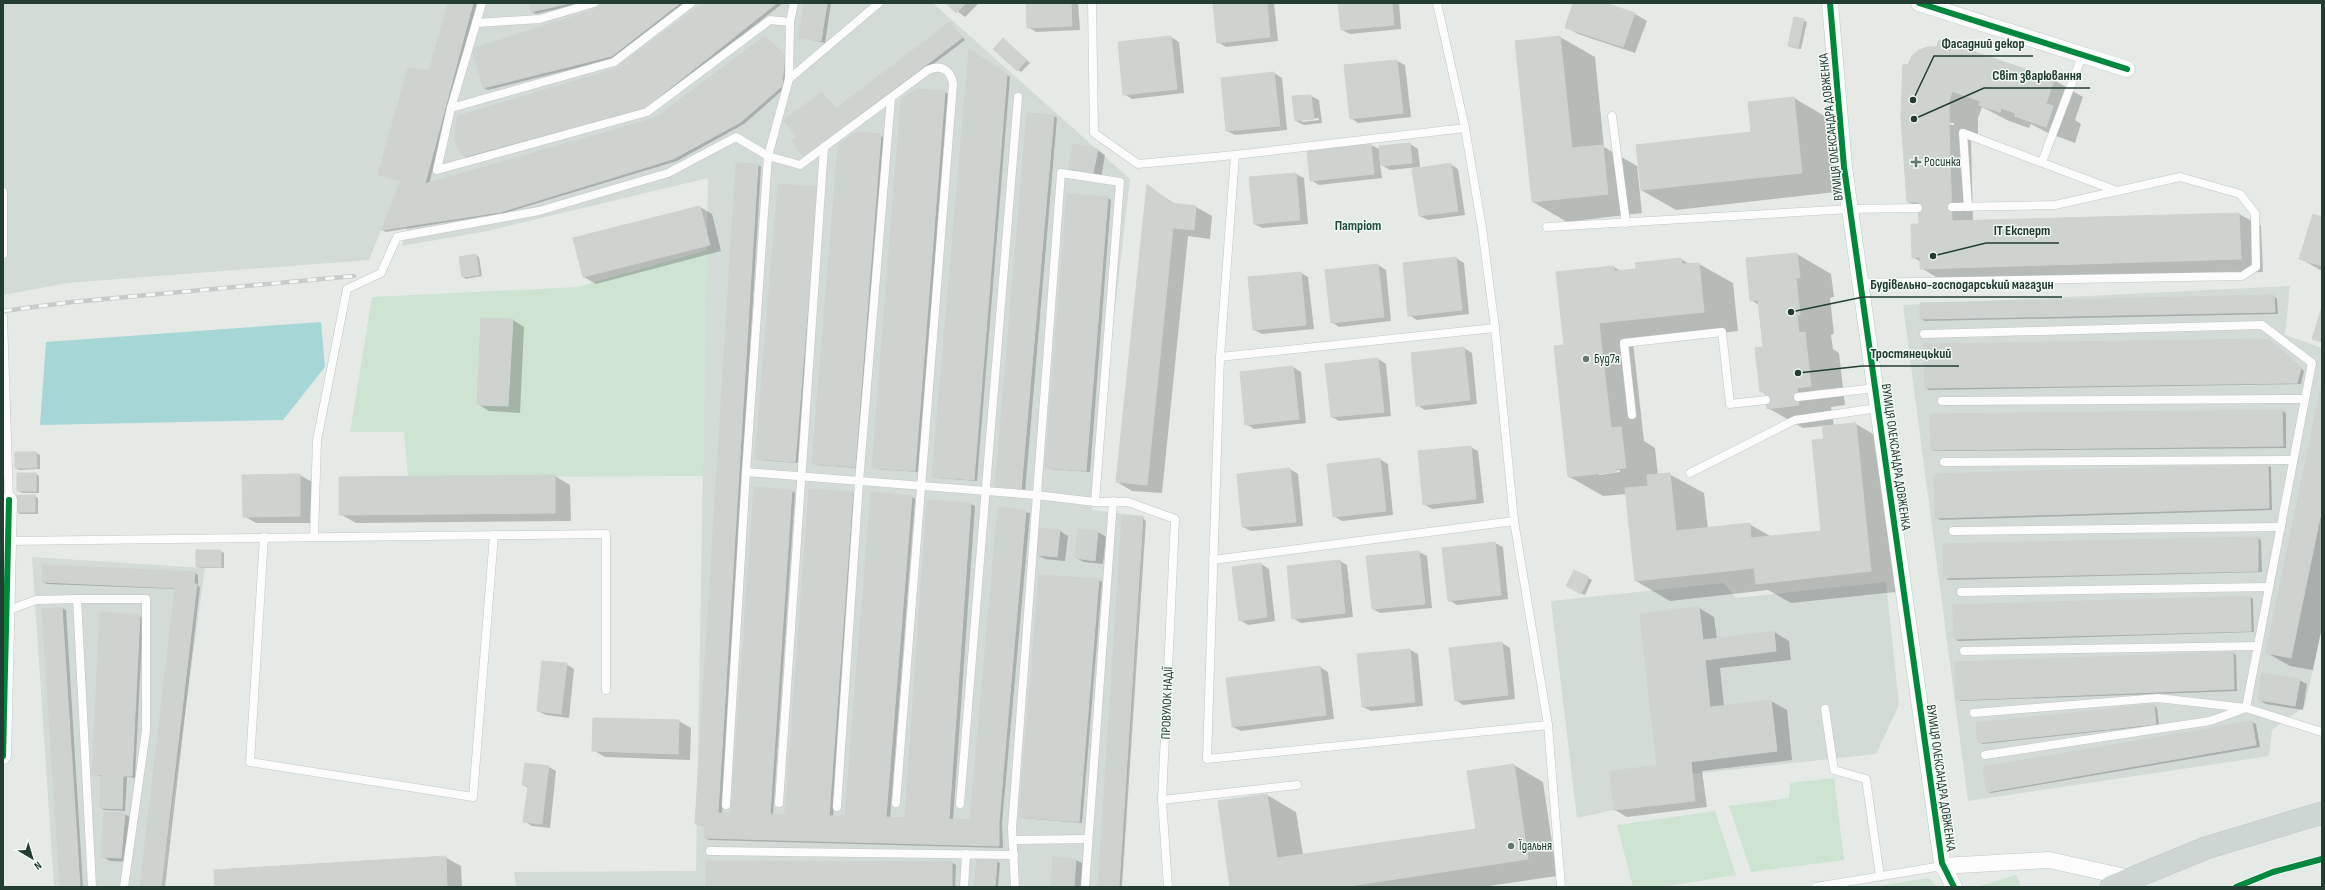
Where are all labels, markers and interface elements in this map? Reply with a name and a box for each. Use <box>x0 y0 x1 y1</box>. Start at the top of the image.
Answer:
callout: Фасадний декор <box>1934 30 2033 56</box>
text: Фасадний декор <box>1941 35 2025 52</box>
street label: ВУЛИЦЯ ОЛЕКСАНДРА ДОВЖЕНКА <box>1815 52 1847 201</box>
callout: Світ зварювання <box>1984 62 2090 88</box>
text: Світ зварювання <box>1992 67 2082 84</box>
place label: Росинка <box>1924 154 1961 170</box>
marker: Росинка <box>1911 157 1921 167</box>
district label: Патріот <box>1335 217 1381 234</box>
callout: IT Експерт <box>1986 217 2059 243</box>
text: IT Експерт <box>1994 222 2050 239</box>
callout: Будівельно-господарський магазин <box>1863 271 2062 297</box>
text: Будівельно-господарський магазин <box>1870 276 2054 293</box>
callout: Тростянецький <box>1862 340 1959 366</box>
text: Тростянецький <box>1871 345 1951 362</box>
place label: Буд7я <box>1594 351 1620 367</box>
marker: Буд7я <box>1581 354 1591 364</box>
street label: ВУЛИЦЯ ОЛЕКСАНДРА ДОВЖЕНКА <box>1878 383 1914 532</box>
street label: ПРОВУЛОК НАДІЇ <box>1158 666 1176 740</box>
street label: ВУЛИЦЯ ОЛЕКСАНДРА ДОВЖЕНКА <box>1923 704 1959 853</box>
north arrow <box>12 838 52 878</box>
place label: Їдальня <box>1518 838 1552 854</box>
marker: Їдальня <box>1506 841 1516 851</box>
text: N <box>31 859 44 872</box>

